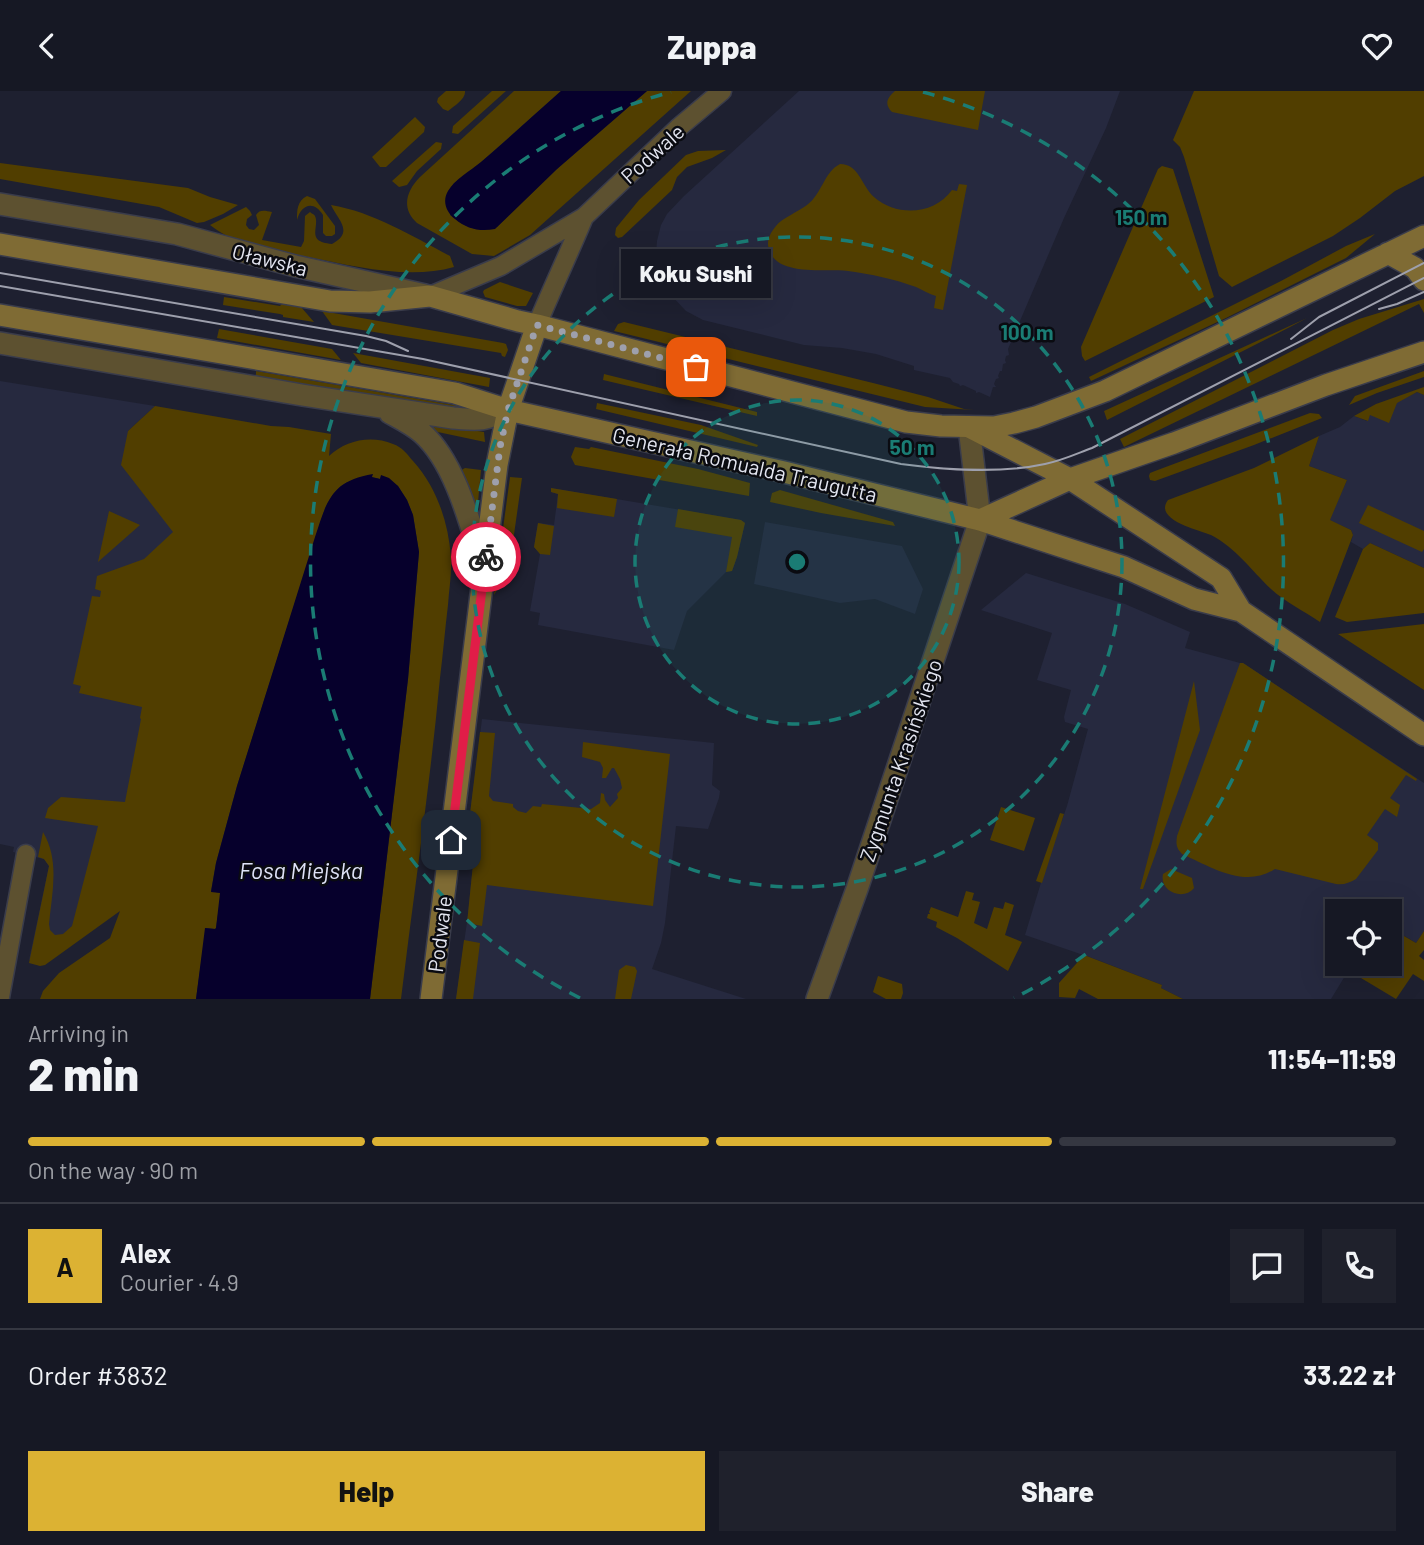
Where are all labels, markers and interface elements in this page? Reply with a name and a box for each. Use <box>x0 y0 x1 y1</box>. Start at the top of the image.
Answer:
icon: back <box>28 27 66 65</box>
text: Zuppa <box>667 27 757 65</box>
icon: heart <box>1358 27 1396 65</box>
street label: Podwale <box>615 118 689 188</box>
text: 150 m <box>1115 204 1167 229</box>
street label: Oławska <box>230 238 310 280</box>
callout: Koku Sushi <box>621 248 771 297</box>
text: Koku Sushi <box>640 259 752 287</box>
text: 100 m <box>1000 319 1054 344</box>
pin <box>666 337 726 397</box>
icon: bag <box>677 348 715 386</box>
street label: Generała Romualda Traugutta <box>610 421 880 507</box>
text: 50 m <box>889 434 935 459</box>
courier <box>451 522 521 592</box>
icon: bike <box>467 538 505 576</box>
centre of rings <box>785 550 809 574</box>
street label: Zygmunta Krasińskiego <box>854 656 946 864</box>
pin <box>421 810 481 870</box>
icon: home <box>432 821 470 859</box>
water label: Fosa Miejska <box>239 856 363 884</box>
street label: Podwale <box>422 894 456 974</box>
map controls <box>1325 899 1402 976</box>
button: locate <box>1325 899 1402 976</box>
text: Arriving in <box>28 1019 129 1047</box>
text: 11:54–11:59 <box>1268 1043 1396 1074</box>
text: 2 min <box>28 1045 139 1100</box>
text: On the way · 90 m <box>28 1156 198 1184</box>
button: chat <box>1230 1229 1304 1303</box>
button: phone <box>1322 1229 1396 1303</box>
text: Alex <box>120 1237 171 1268</box>
text: A <box>56 1251 74 1282</box>
text: Courier · 4.9 <box>120 1268 239 1296</box>
text: Order #3832 <box>28 1359 168 1390</box>
text: 33.22 zł <box>1303 1359 1396 1390</box>
button: Help <box>28 1451 705 1531</box>
button: Share <box>719 1451 1396 1531</box>

